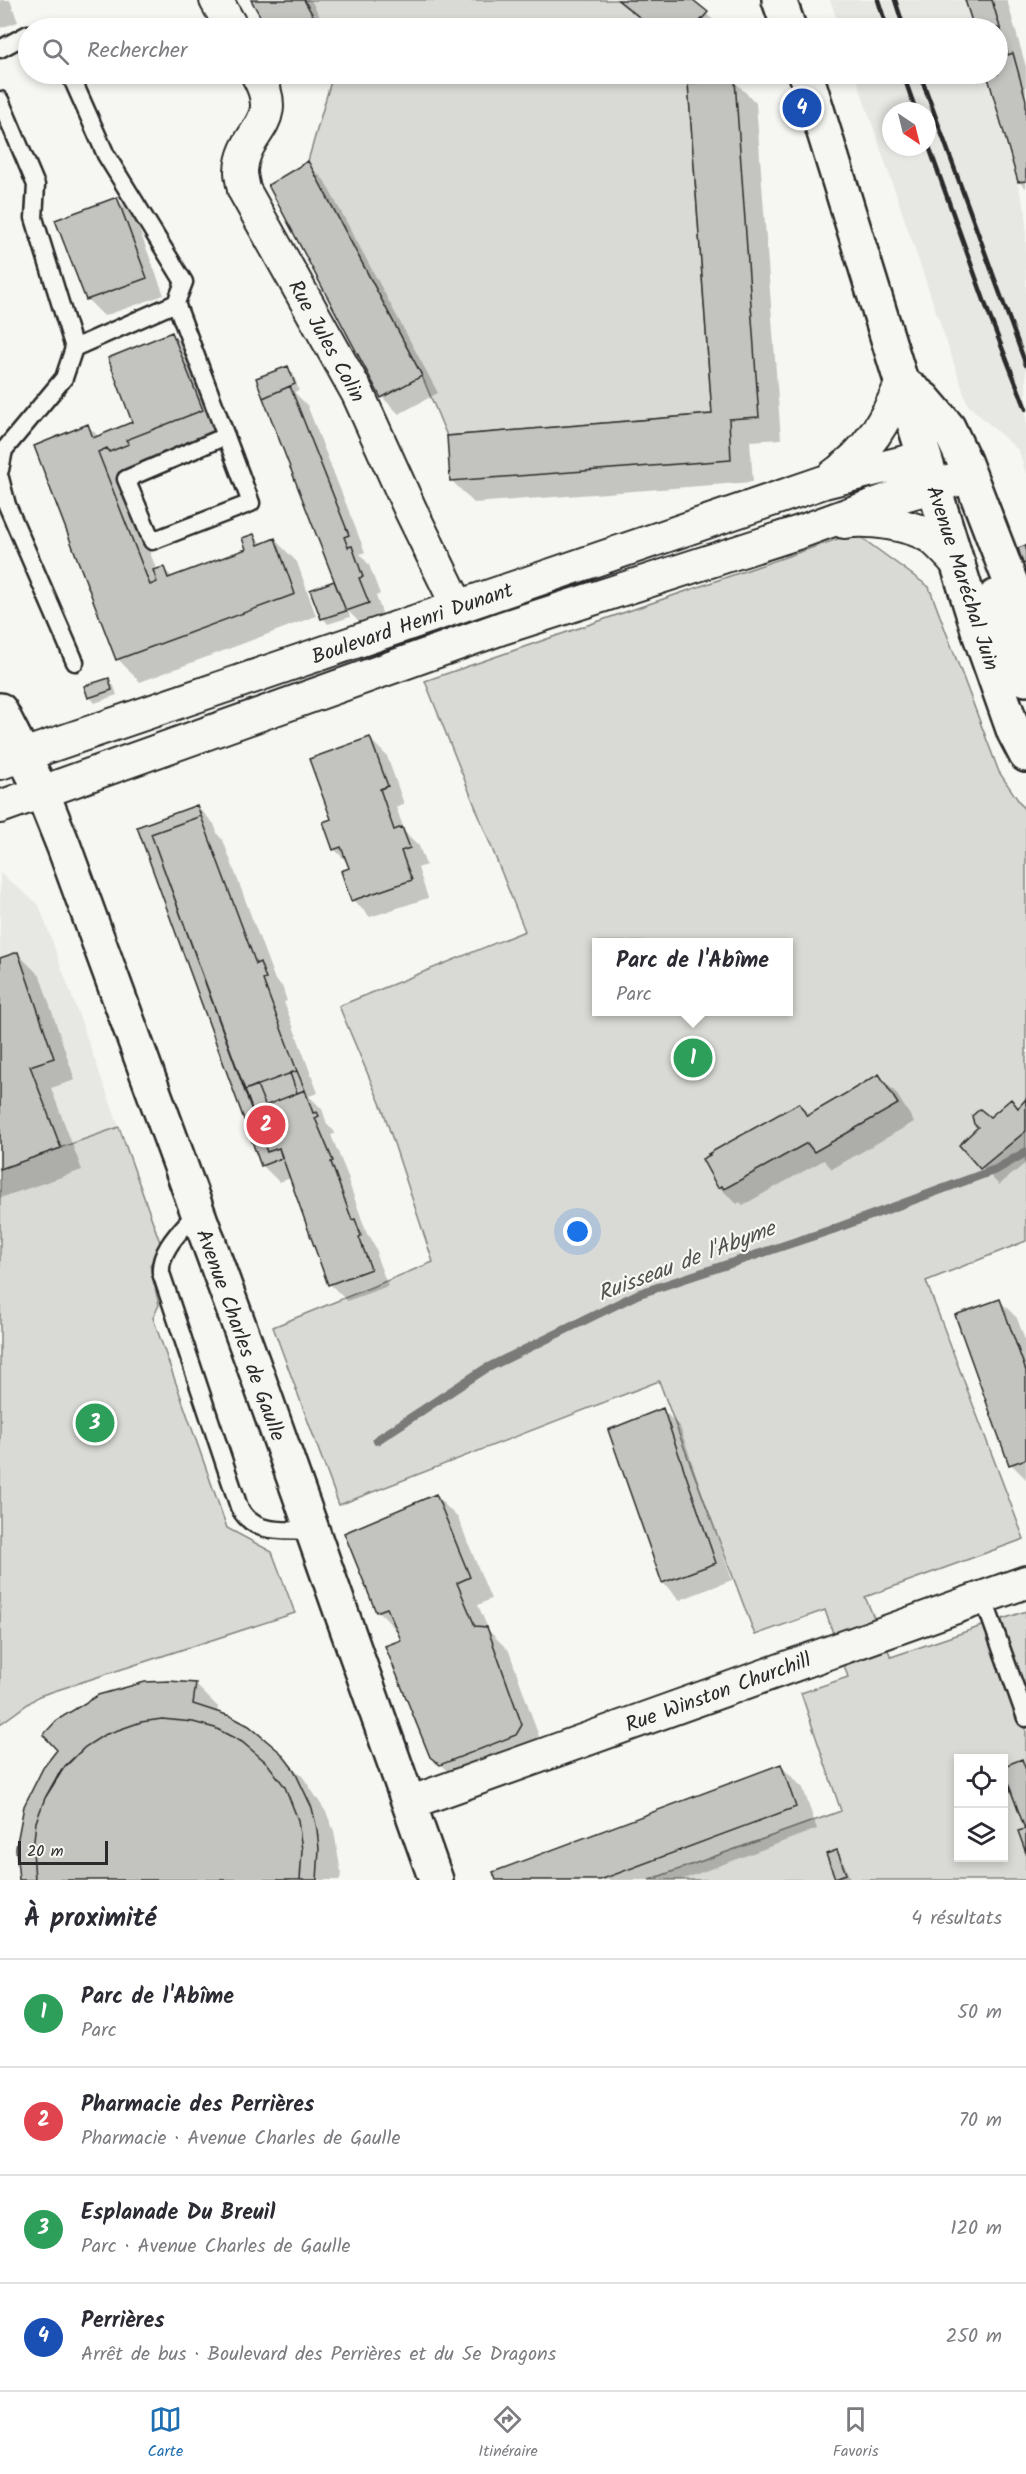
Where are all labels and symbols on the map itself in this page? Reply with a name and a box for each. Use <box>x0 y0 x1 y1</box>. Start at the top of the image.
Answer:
pin: 4 <box>782 86 822 130</box>
north arrow <box>882 102 936 156</box>
street label: Rue Jules Colin <box>278 274 373 409</box>
street label: Avenue Maréchal Juin <box>916 482 1007 675</box>
street label: Boulevard Henri Dunant <box>307 574 519 674</box>
pin: 1 <box>674 1036 712 1080</box>
pin: 2 <box>246 1102 286 1148</box>
water label: Ruisseau de l'Abyme <box>593 1212 783 1312</box>
your location <box>563 1217 592 1246</box>
street label: Avenue Charles de Gaulle <box>186 1225 294 1447</box>
pin: 3 <box>76 1400 115 1446</box>
street label: Rue Winston Churchill <box>621 1644 816 1742</box>
scale bar <box>18 1838 108 1866</box>

